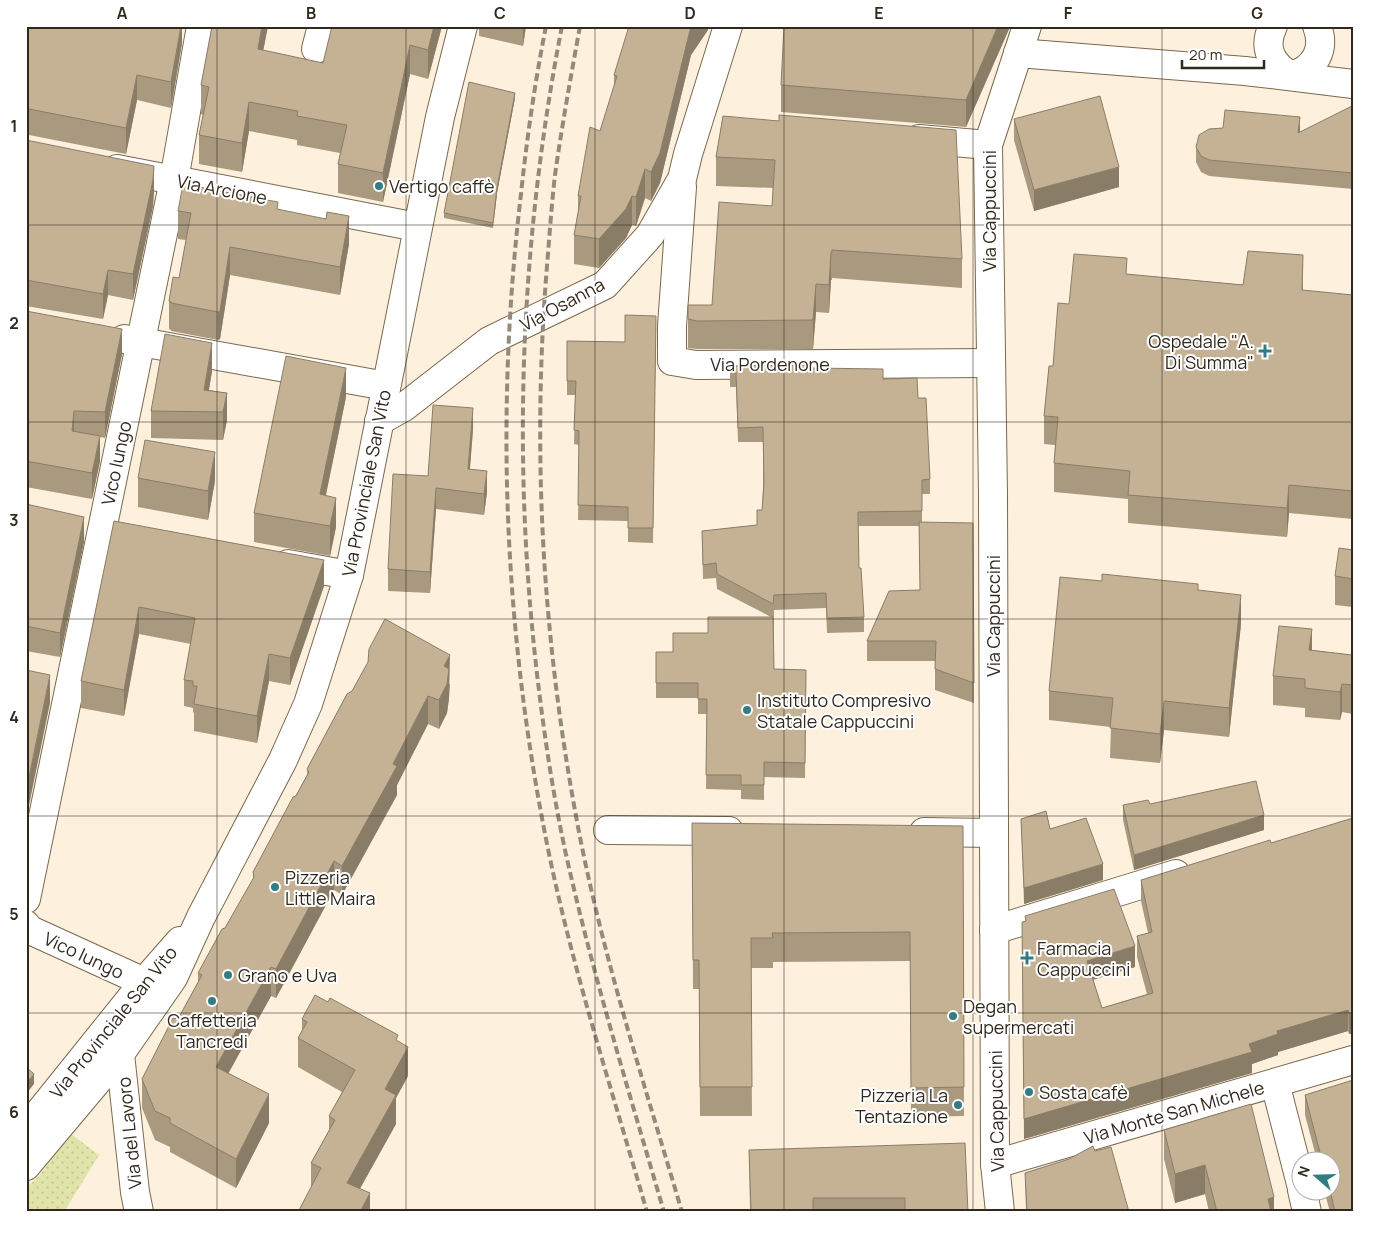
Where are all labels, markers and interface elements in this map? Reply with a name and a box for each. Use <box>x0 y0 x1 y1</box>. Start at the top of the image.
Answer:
text: A <box>117 2 128 24</box>
text: B <box>306 2 316 24</box>
text: C <box>494 2 506 24</box>
text: D <box>684 2 696 24</box>
text: E <box>874 2 884 24</box>
text: F <box>1064 2 1073 24</box>
text: G <box>1251 2 1263 24</box>
scale bar <box>1182 38 1264 70</box>
text: 20 m <box>1189 44 1222 65</box>
text: 1 <box>10 115 18 137</box>
street label: Via Cappuccini <box>977 150 1001 272</box>
street label: Via Arcione <box>175 168 269 210</box>
place label: Vertigo caffè <box>389 174 494 198</box>
marker: Vertigo caffè <box>373 180 385 192</box>
street label: Via Osanna <box>516 272 608 336</box>
text: 2 <box>9 312 19 334</box>
place label: Ospedale "A. Di Summa" <box>1148 329 1254 374</box>
marker: Ospedale "A. Di Summa" <box>1258 344 1272 358</box>
street label: Via Pordenone <box>710 352 830 376</box>
street label: Via Provinciale San Vito <box>336 388 396 578</box>
street label: Vico lungo <box>95 419 137 507</box>
text: 3 <box>9 509 19 531</box>
street label: Via Cappuccini <box>981 555 1005 677</box>
place label: Instituto Compresivo Statale Cappuccini <box>757 688 931 733</box>
marker: Instituto Compresivo Statale Cappuccini <box>741 704 753 716</box>
text: 4 <box>9 706 19 728</box>
place label: Pizzeria Little Maira <box>285 865 376 910</box>
marker: Pizzeria Little Maira <box>269 881 281 893</box>
text: 5 <box>9 903 19 925</box>
street label: Vico lungo <box>40 926 128 984</box>
place label: Farmacia Cappuccini <box>1037 936 1130 981</box>
street label: Via Provinciale San Vito <box>44 941 182 1103</box>
marker: Farmacia Cappuccini <box>1021 952 1033 964</box>
place label: Grano e Uva <box>238 963 337 987</box>
marker: Grano e Uva <box>222 969 234 981</box>
place label: Degan supermercati <box>963 994 1074 1039</box>
marker: Caffetteria Tancredi <box>206 995 218 1007</box>
place label: Caffetteria Tancredi <box>167 1008 257 1053</box>
marker: Degan supermercati <box>947 1010 959 1022</box>
street label: Via Cappuccini <box>983 1050 1009 1172</box>
street label: Via Monte San Michele <box>1081 1075 1267 1149</box>
street label: Via del Lavoro <box>111 1076 147 1190</box>
place label: Sosta cafè <box>1039 1080 1128 1104</box>
place label: Pizzeria La Tentazione <box>855 1083 948 1128</box>
marker: Sosta cafè <box>1023 1086 1035 1098</box>
marker: Pizzeria La Tentazione <box>952 1099 964 1111</box>
text: 6 <box>9 1101 19 1123</box>
north arrow <box>1292 1150 1342 1200</box>
text: N <box>1293 1163 1314 1179</box>

